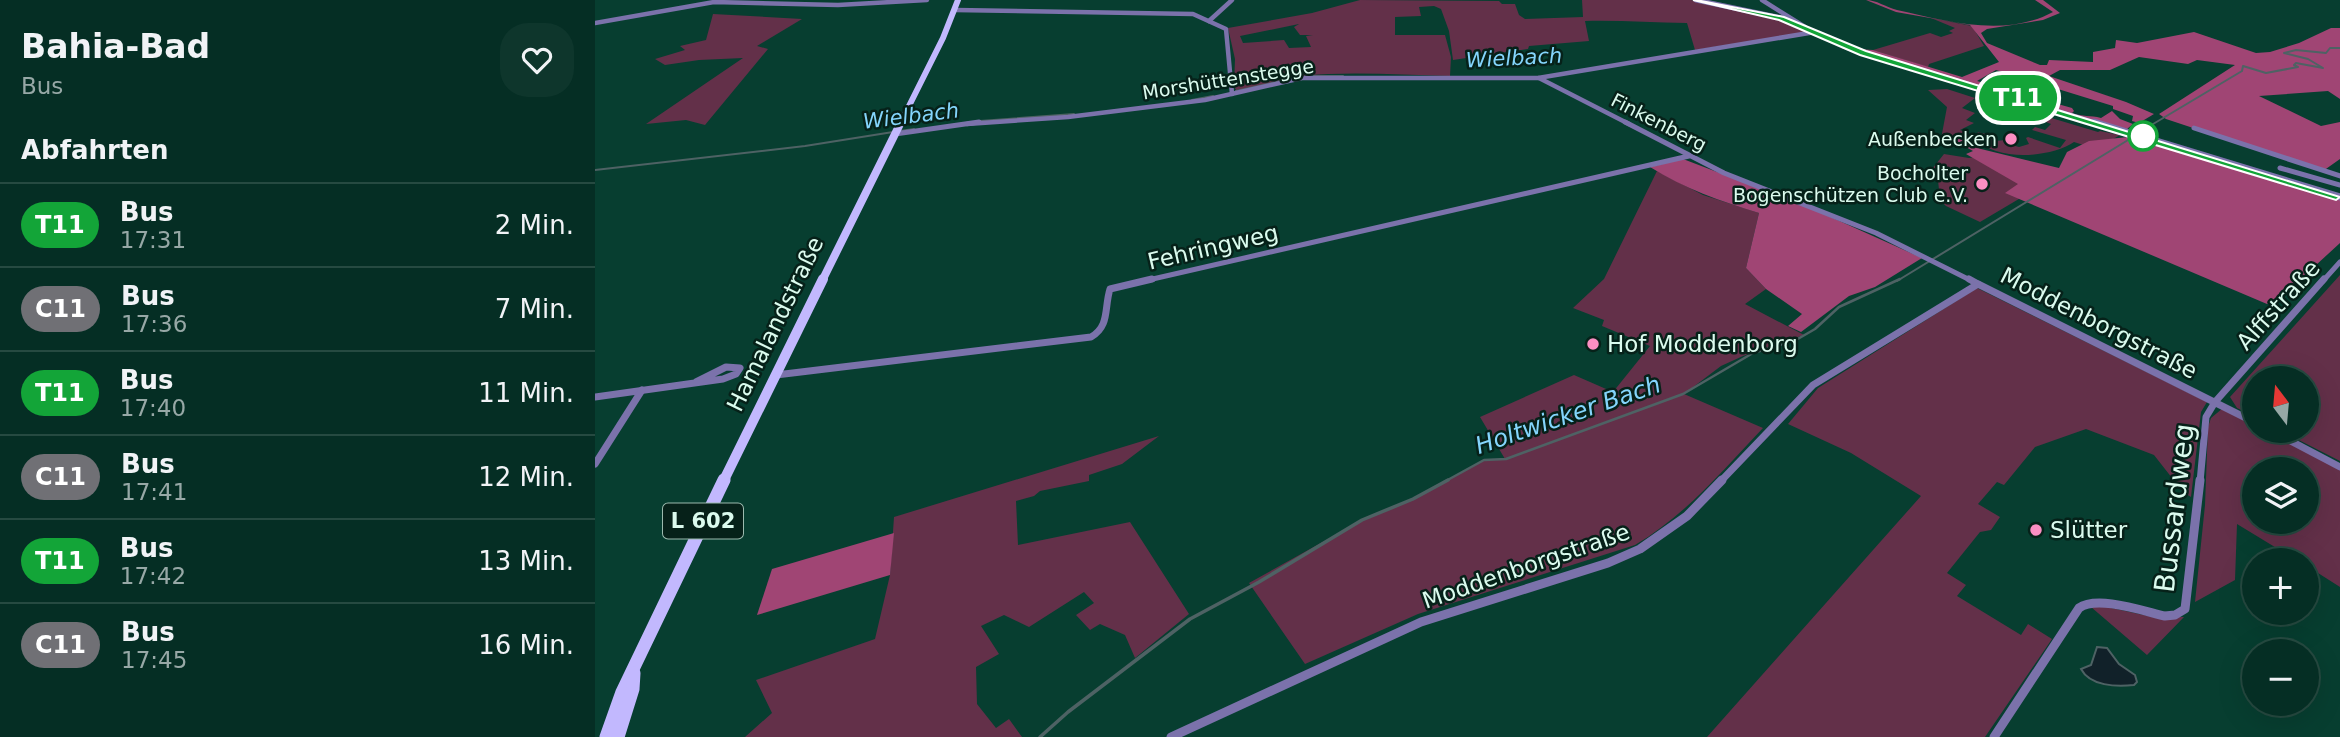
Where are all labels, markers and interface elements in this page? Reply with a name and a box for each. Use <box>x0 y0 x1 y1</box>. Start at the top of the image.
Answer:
button: heart <box>500 23 574 97</box>
text: Bahia-Bad <box>21 27 210 66</box>
water label: Wielbach <box>1465 43 1563 73</box>
street label: Morshüttenstegge <box>1141 55 1315 103</box>
text: Bus <box>21 73 63 99</box>
line badge: T11 <box>1978 75 2058 121</box>
text: T11 <box>1993 84 2043 112</box>
street label: Finkenberg <box>1608 89 1710 155</box>
water label: Wielbach <box>862 98 960 134</box>
unlabelled marker <box>2128 121 2158 151</box>
place label: Außenbecken <box>1868 128 1997 150</box>
marker: Außenbecken <box>2003 131 2019 147</box>
text: Abfahrten <box>21 135 169 165</box>
place label: Bocholter Bogenschützen Club e.V. <box>1733 162 1968 206</box>
marker: Bocholter Bogenschützen Club e.V. <box>1974 176 1990 192</box>
text: Bus <box>120 197 174 227</box>
text: 2 Min. <box>495 210 574 240</box>
text: T11 <box>35 211 85 239</box>
street label: Fehringweg <box>1145 219 1281 275</box>
text: 17:31 <box>120 227 186 253</box>
street label: Hamalandstraße <box>722 233 828 415</box>
street label: Alffstraße <box>2231 255 2325 355</box>
street label: Moddenborgstraße <box>1996 262 2202 384</box>
text: Bus <box>121 281 175 311</box>
text: 7 Min. <box>495 294 574 324</box>
text: C11 <box>35 295 86 323</box>
text: 17:36 <box>121 311 187 337</box>
place label: Hof Moddenborg <box>1607 331 1798 357</box>
marker: Hof Moddenborg <box>1585 336 1601 352</box>
text: Bus <box>120 365 174 395</box>
north arrow <box>2242 366 2319 443</box>
map controls <box>2242 366 2319 716</box>
water label: Holtwicker Bach <box>1472 370 1664 460</box>
text: 11 Min. <box>478 378 574 408</box>
text: T11 <box>35 379 85 407</box>
text: 17:40 <box>120 395 186 421</box>
street label: Bussardweg <box>2148 422 2201 594</box>
text: Bus <box>121 449 175 479</box>
button: layers <box>2242 457 2319 534</box>
text: 12 Min. <box>478 462 574 492</box>
text: C11 <box>35 463 86 491</box>
text: 17:41 <box>121 479 187 505</box>
road number: L 602 <box>663 504 743 538</box>
place label: Slütter <box>2050 517 2128 543</box>
street label: Moddenborgstraße <box>1419 518 1633 614</box>
marker: Slütter <box>2028 522 2044 538</box>
text: Bus <box>120 533 174 563</box>
text: 13 Min. <box>478 546 574 576</box>
text: T11 <box>35 547 85 575</box>
button: + <box>2242 548 2319 625</box>
text: 17:42 <box>120 563 186 589</box>
text: Bus <box>121 617 175 647</box>
text: 16 Min. <box>478 630 574 660</box>
text: C11 <box>35 631 86 659</box>
button: − <box>2242 639 2319 716</box>
text: 17:45 <box>121 647 187 673</box>

